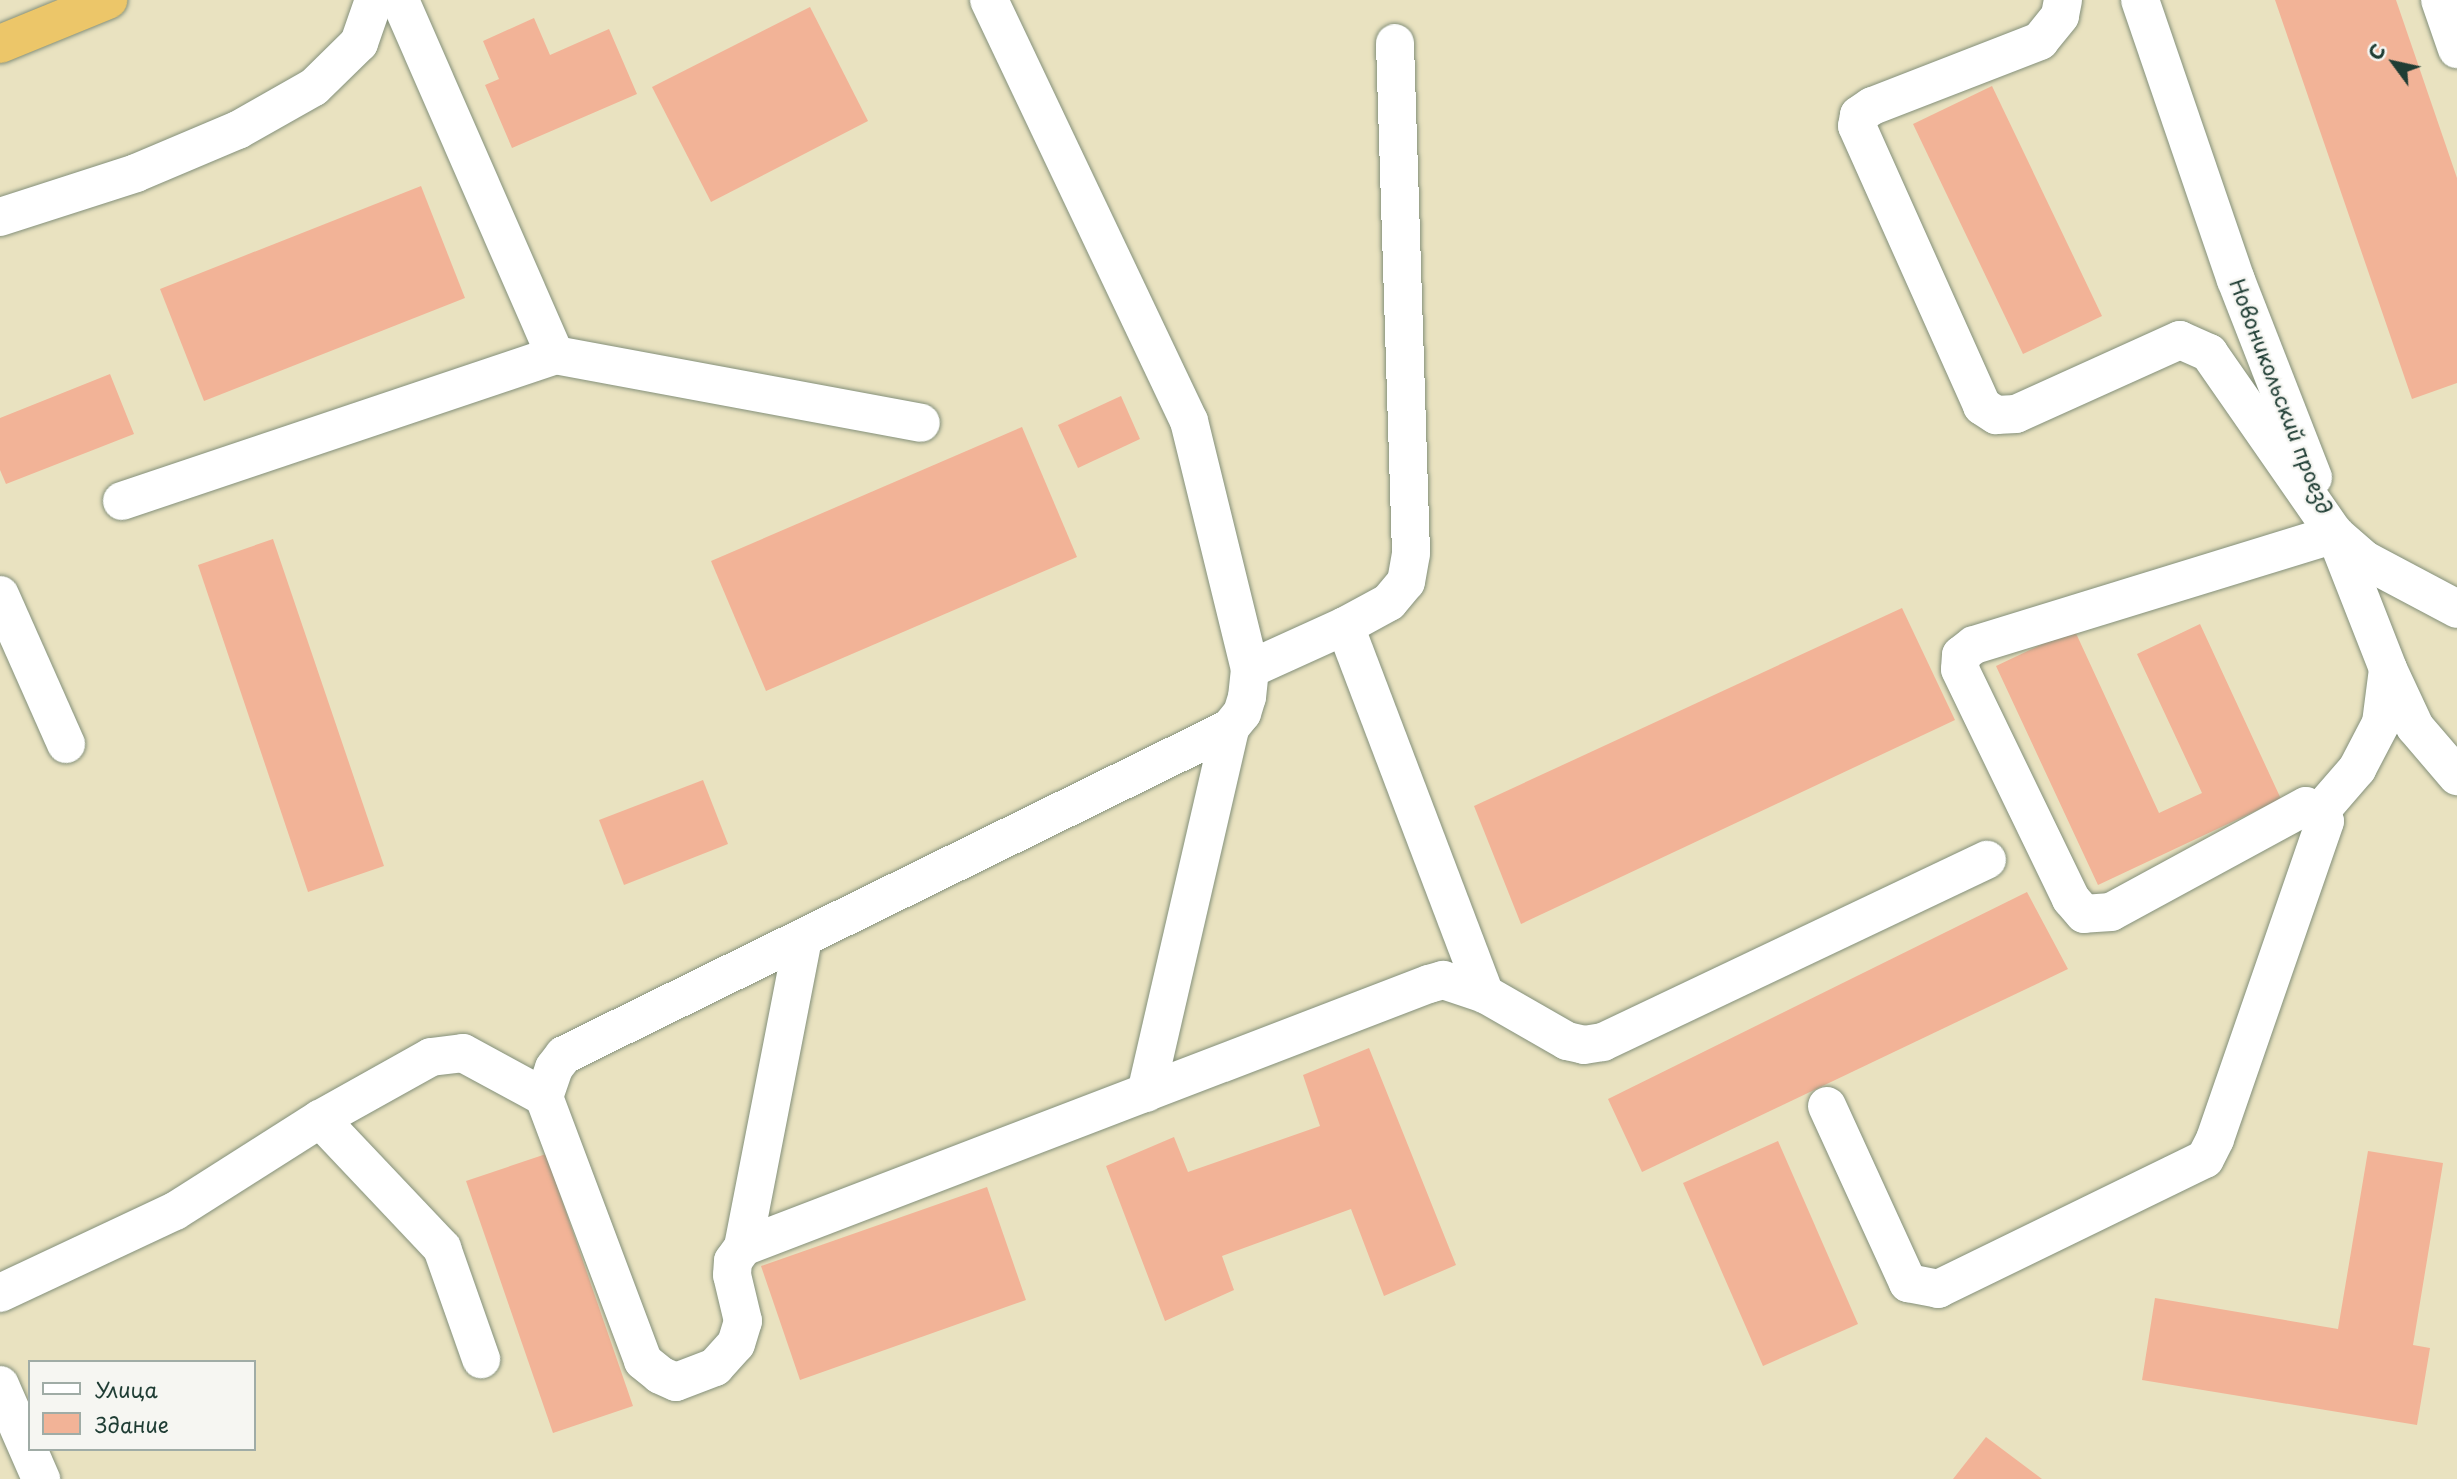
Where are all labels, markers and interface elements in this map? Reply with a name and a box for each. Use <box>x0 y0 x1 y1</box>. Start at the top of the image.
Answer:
north arrow <box>2359 28 2429 98</box>
text: С <box>2361 38 2392 65</box>
street label: Новоникольский проезд <box>2225 275 2339 517</box>
legend <box>28 1360 256 1451</box>
text: Улица <box>95 1373 158 1405</box>
text: Здание <box>95 1408 169 1440</box>

